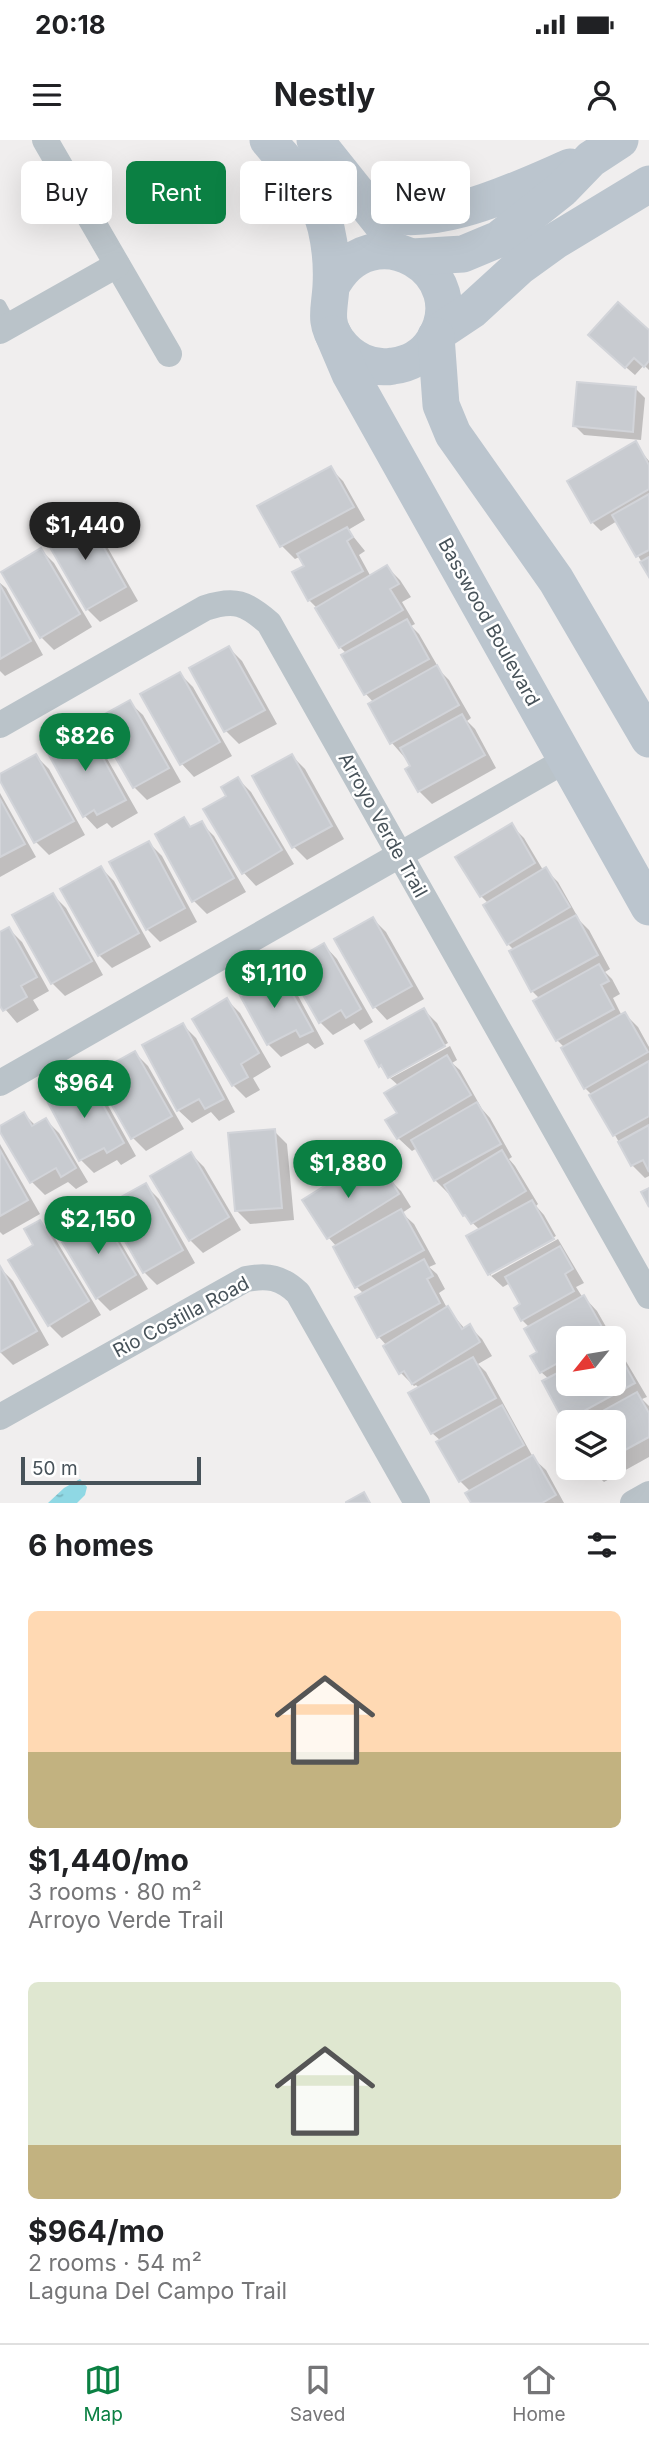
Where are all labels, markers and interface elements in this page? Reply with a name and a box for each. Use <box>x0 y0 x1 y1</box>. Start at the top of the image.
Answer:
text: 20:18 <box>35 9 106 40</box>
text: Nestly <box>274 75 375 114</box>
icon: menu <box>28 76 66 114</box>
icon: person <box>583 76 621 114</box>
chip: Buy <box>21 161 112 224</box>
chip: Rent <box>126 161 226 224</box>
chip: Filters <box>240 161 357 224</box>
chip: New <box>371 161 470 224</box>
pin: $1,440 <box>28 502 142 562</box>
text: $1,440 <box>45 511 125 539</box>
street label: Basswood Boulevard <box>433 534 545 710</box>
pin: $826 <box>44 714 126 773</box>
text: $826 <box>55 722 115 750</box>
street label: Arroyo Verde Trail <box>334 749 432 901</box>
pin: $1,110 <box>217 950 331 1010</box>
text: $1,110 <box>241 959 307 987</box>
pin: $964 <box>43 1060 125 1120</box>
text: $964 <box>54 1069 114 1097</box>
pin: $1,880 <box>291 1140 405 1200</box>
text: $1,880 <box>309 1149 387 1177</box>
pin: $2,150 <box>41 1196 155 1256</box>
text: $2,150 <box>60 1205 136 1233</box>
street label: Rio Costilla Road <box>109 1271 253 1363</box>
north arrow <box>556 1326 626 1396</box>
map controls <box>556 1326 626 1480</box>
button: layers <box>556 1410 626 1480</box>
scale bar <box>21 1454 201 1486</box>
text: 50 m <box>32 1457 78 1480</box>
icon: filters <box>583 1526 621 1564</box>
text: 6 homes <box>28 1527 154 1563</box>
icon: home <box>262 1657 388 1783</box>
text: $1,440/mo <box>28 1842 189 1878</box>
text: 3 rooms · 80 m² <box>28 1878 202 1906</box>
text: Arroyo Verde Trail <box>28 1906 224 1934</box>
icon: home <box>262 2028 388 2154</box>
text: $964/mo <box>28 2213 164 2249</box>
text: 2 rooms · 54 m² <box>28 2249 202 2277</box>
text: Laguna Del Campo Trail <box>28 2277 287 2305</box>
tab: Map <box>83 2361 123 2426</box>
tab: Saved <box>290 2361 345 2426</box>
tab: Home <box>512 2361 566 2426</box>

